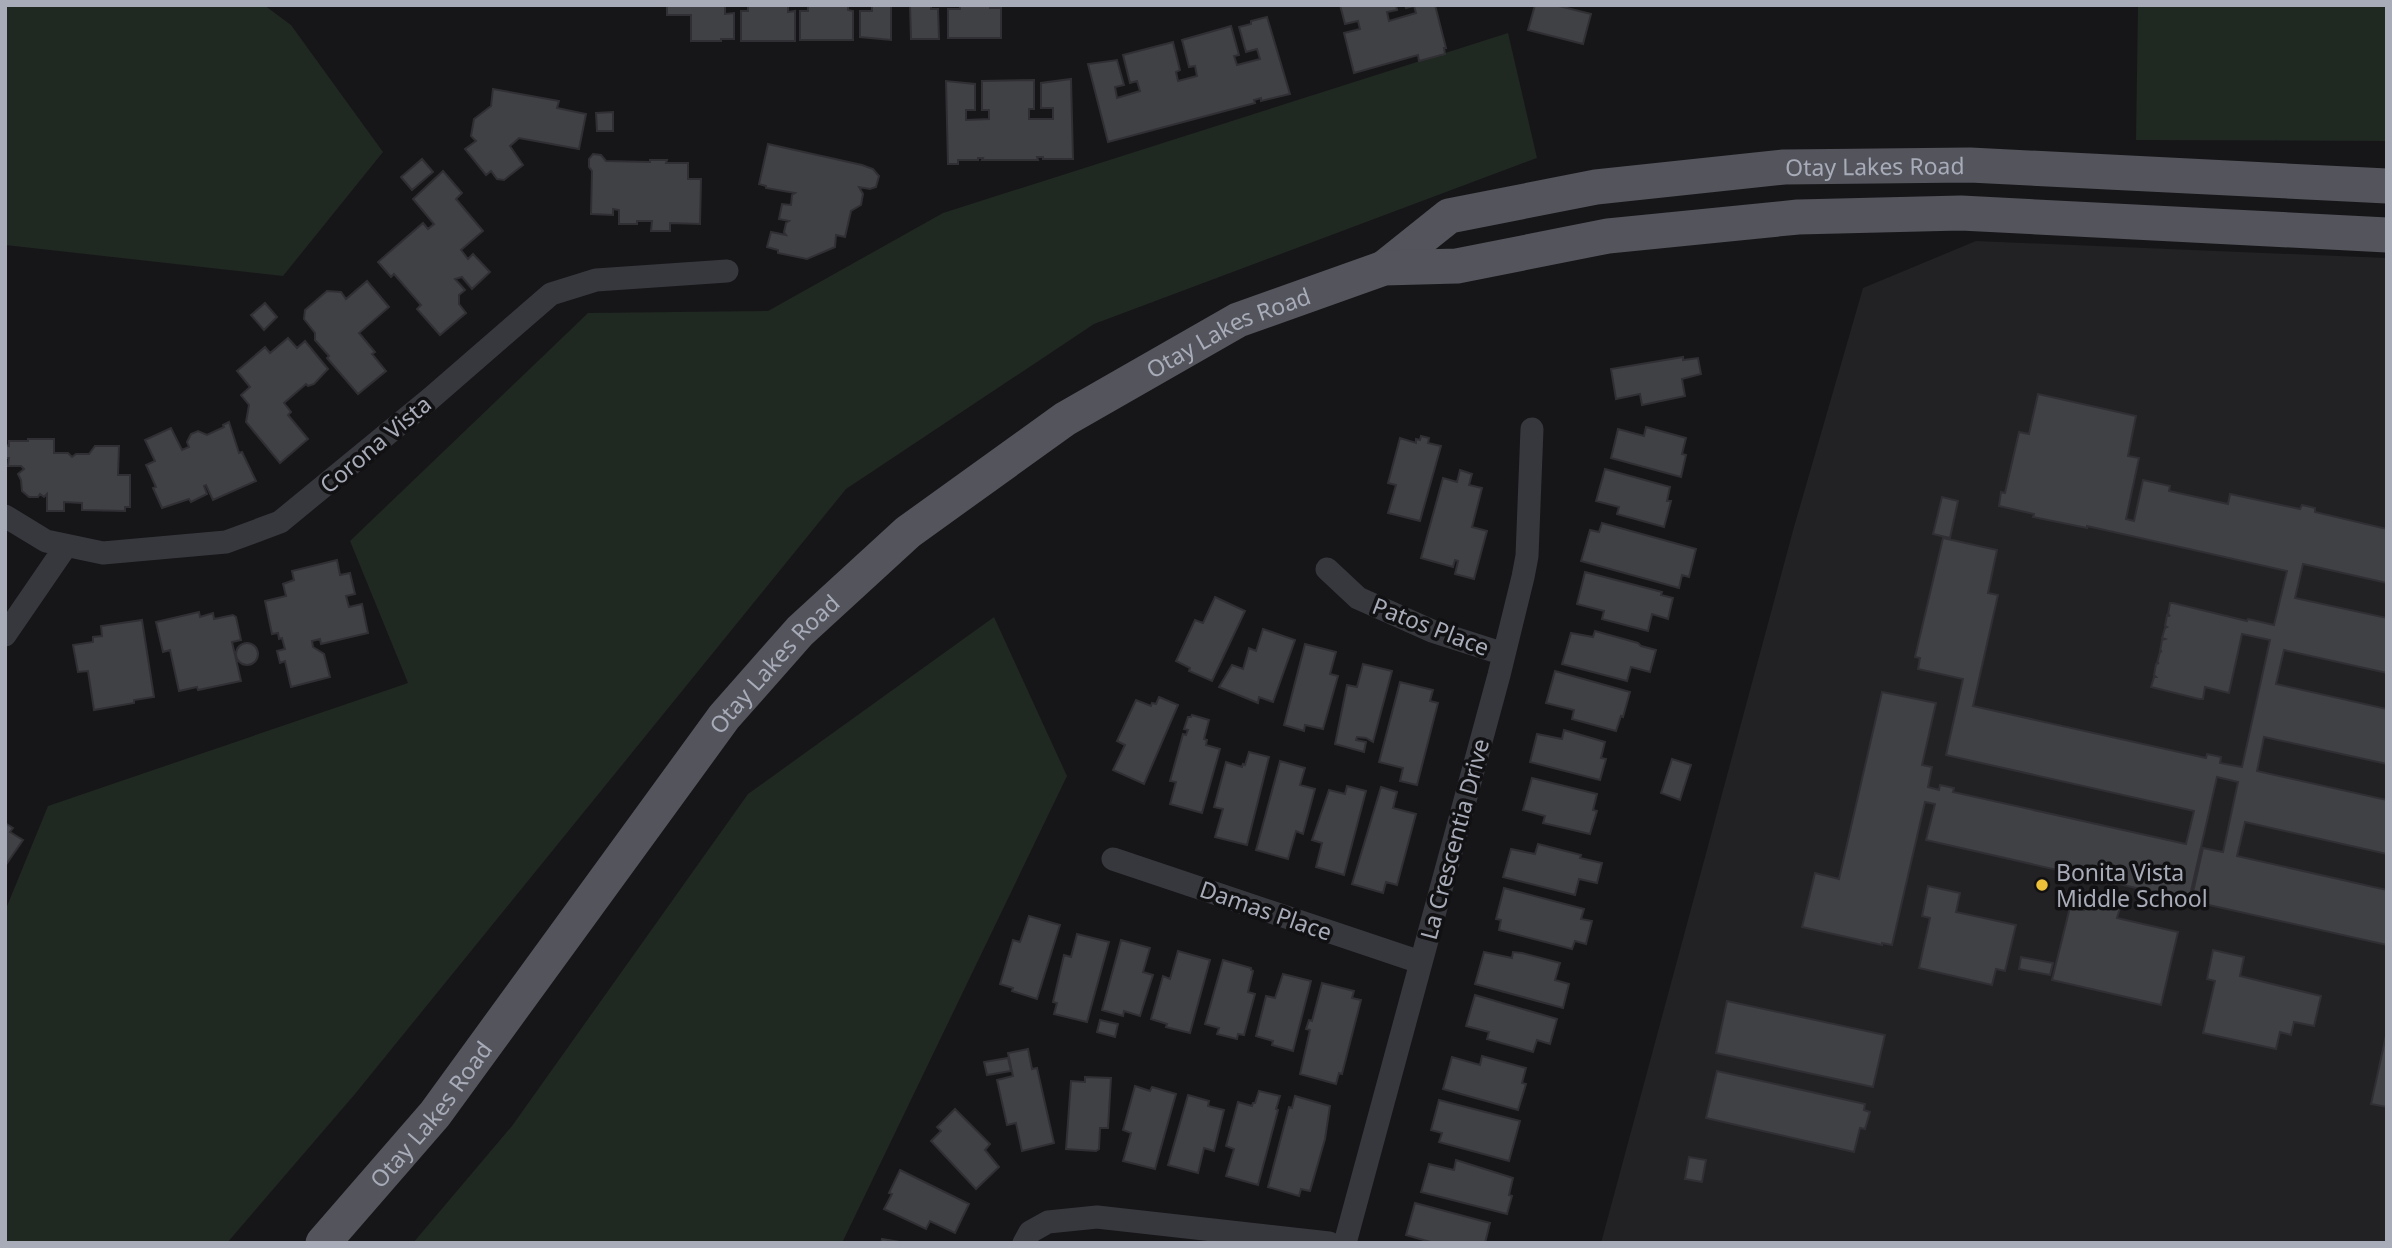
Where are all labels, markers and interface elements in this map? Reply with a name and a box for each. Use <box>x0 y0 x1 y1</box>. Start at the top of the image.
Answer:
street label: Otay Lakes Road <box>1785 149 1965 183</box>
street label: Otay Lakes Road <box>1140 279 1315 385</box>
street label: Corona Vista <box>312 388 438 500</box>
street label: Otay Lakes Road <box>701 587 846 740</box>
street label: Patos Place <box>1368 589 1494 663</box>
street label: La Crescentia Drive <box>1412 735 1496 943</box>
place label: Bonita Vista Middle School <box>2056 856 2208 914</box>
street label: Damas Place <box>1196 872 1336 948</box>
marker: Bonita Vista Middle School <box>2034 877 2050 893</box>
street label: Otay Lakes Road <box>362 1034 499 1194</box>

